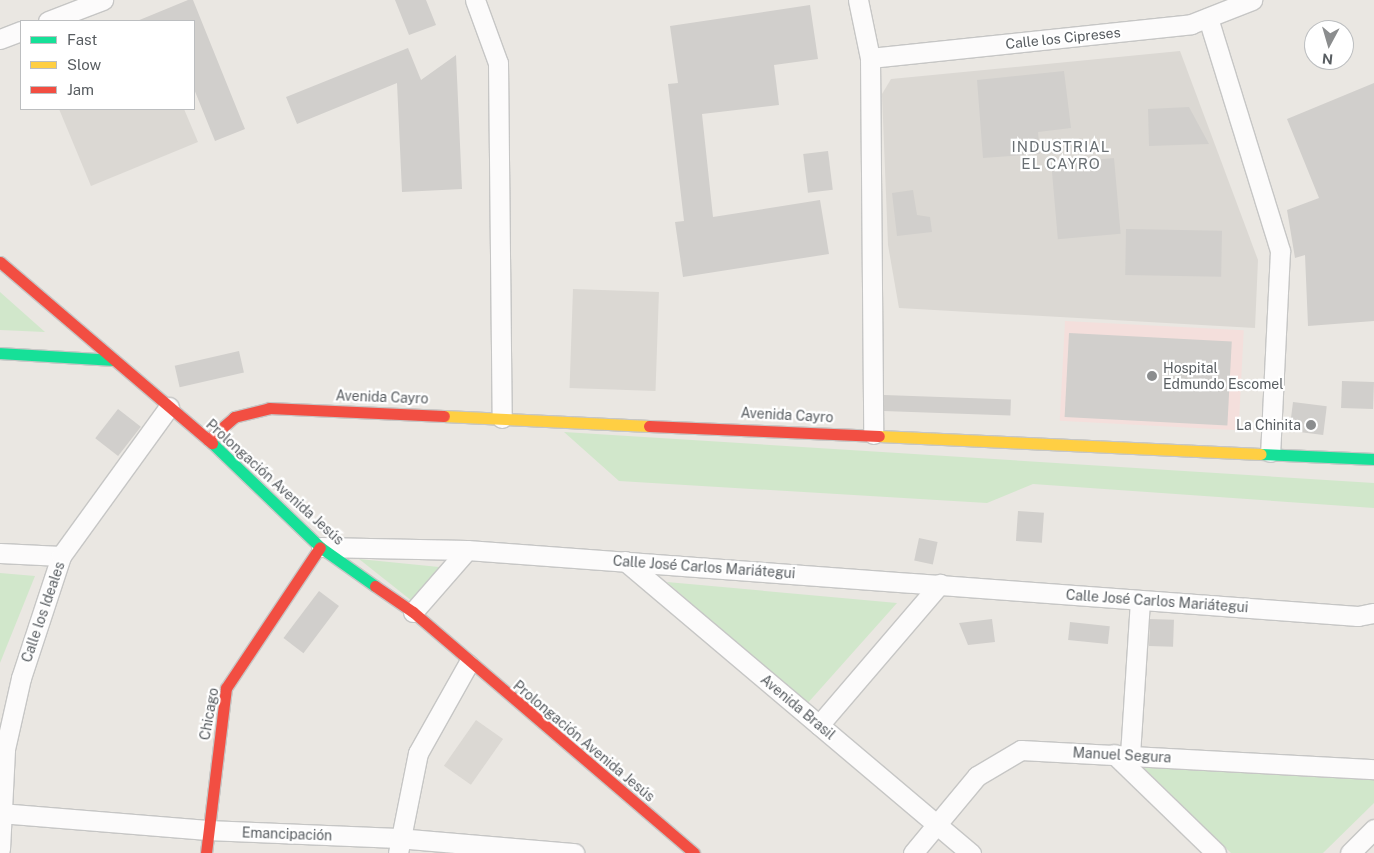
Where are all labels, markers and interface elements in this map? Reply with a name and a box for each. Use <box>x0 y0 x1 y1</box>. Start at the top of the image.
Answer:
legend <box>20 20 195 110</box>
north arrow <box>1304 20 1354 70</box>
street label: Calle los Cipreses <box>1005 24 1121 52</box>
text: Fast <box>67 31 97 48</box>
text: N <box>1321 50 1334 67</box>
text: Slow <box>67 56 101 73</box>
text: Jam <box>67 81 94 98</box>
district label: INDUSTRIAL EL CAYRO <box>1010 137 1112 172</box>
place label: Hospital Edmundo Escomel <box>1163 360 1284 392</box>
marker: Hospital Edmundo Escomel <box>1145 369 1159 383</box>
street label: Avenida Cayro <box>335 387 429 407</box>
street label: Avenida Cayro <box>740 404 834 426</box>
street label: Prolongación Avenida Jesús <box>203 416 347 548</box>
place label: La Chinita <box>1236 417 1301 433</box>
marker: La Chinita <box>1305 419 1317 431</box>
street label: Calle José Carlos Mariátegui <box>612 552 796 582</box>
street label: Calle los Ideales <box>18 559 68 665</box>
street label: Calle José Carlos Mariátegui <box>1065 586 1249 616</box>
street label: Avenida Brasil <box>757 671 839 743</box>
street label: Prolongación Avenida Jesús <box>510 677 658 805</box>
street label: Chicago <box>196 687 222 741</box>
street label: Manuel Segura <box>1072 744 1172 766</box>
street label: Emancipación <box>242 824 332 844</box>

